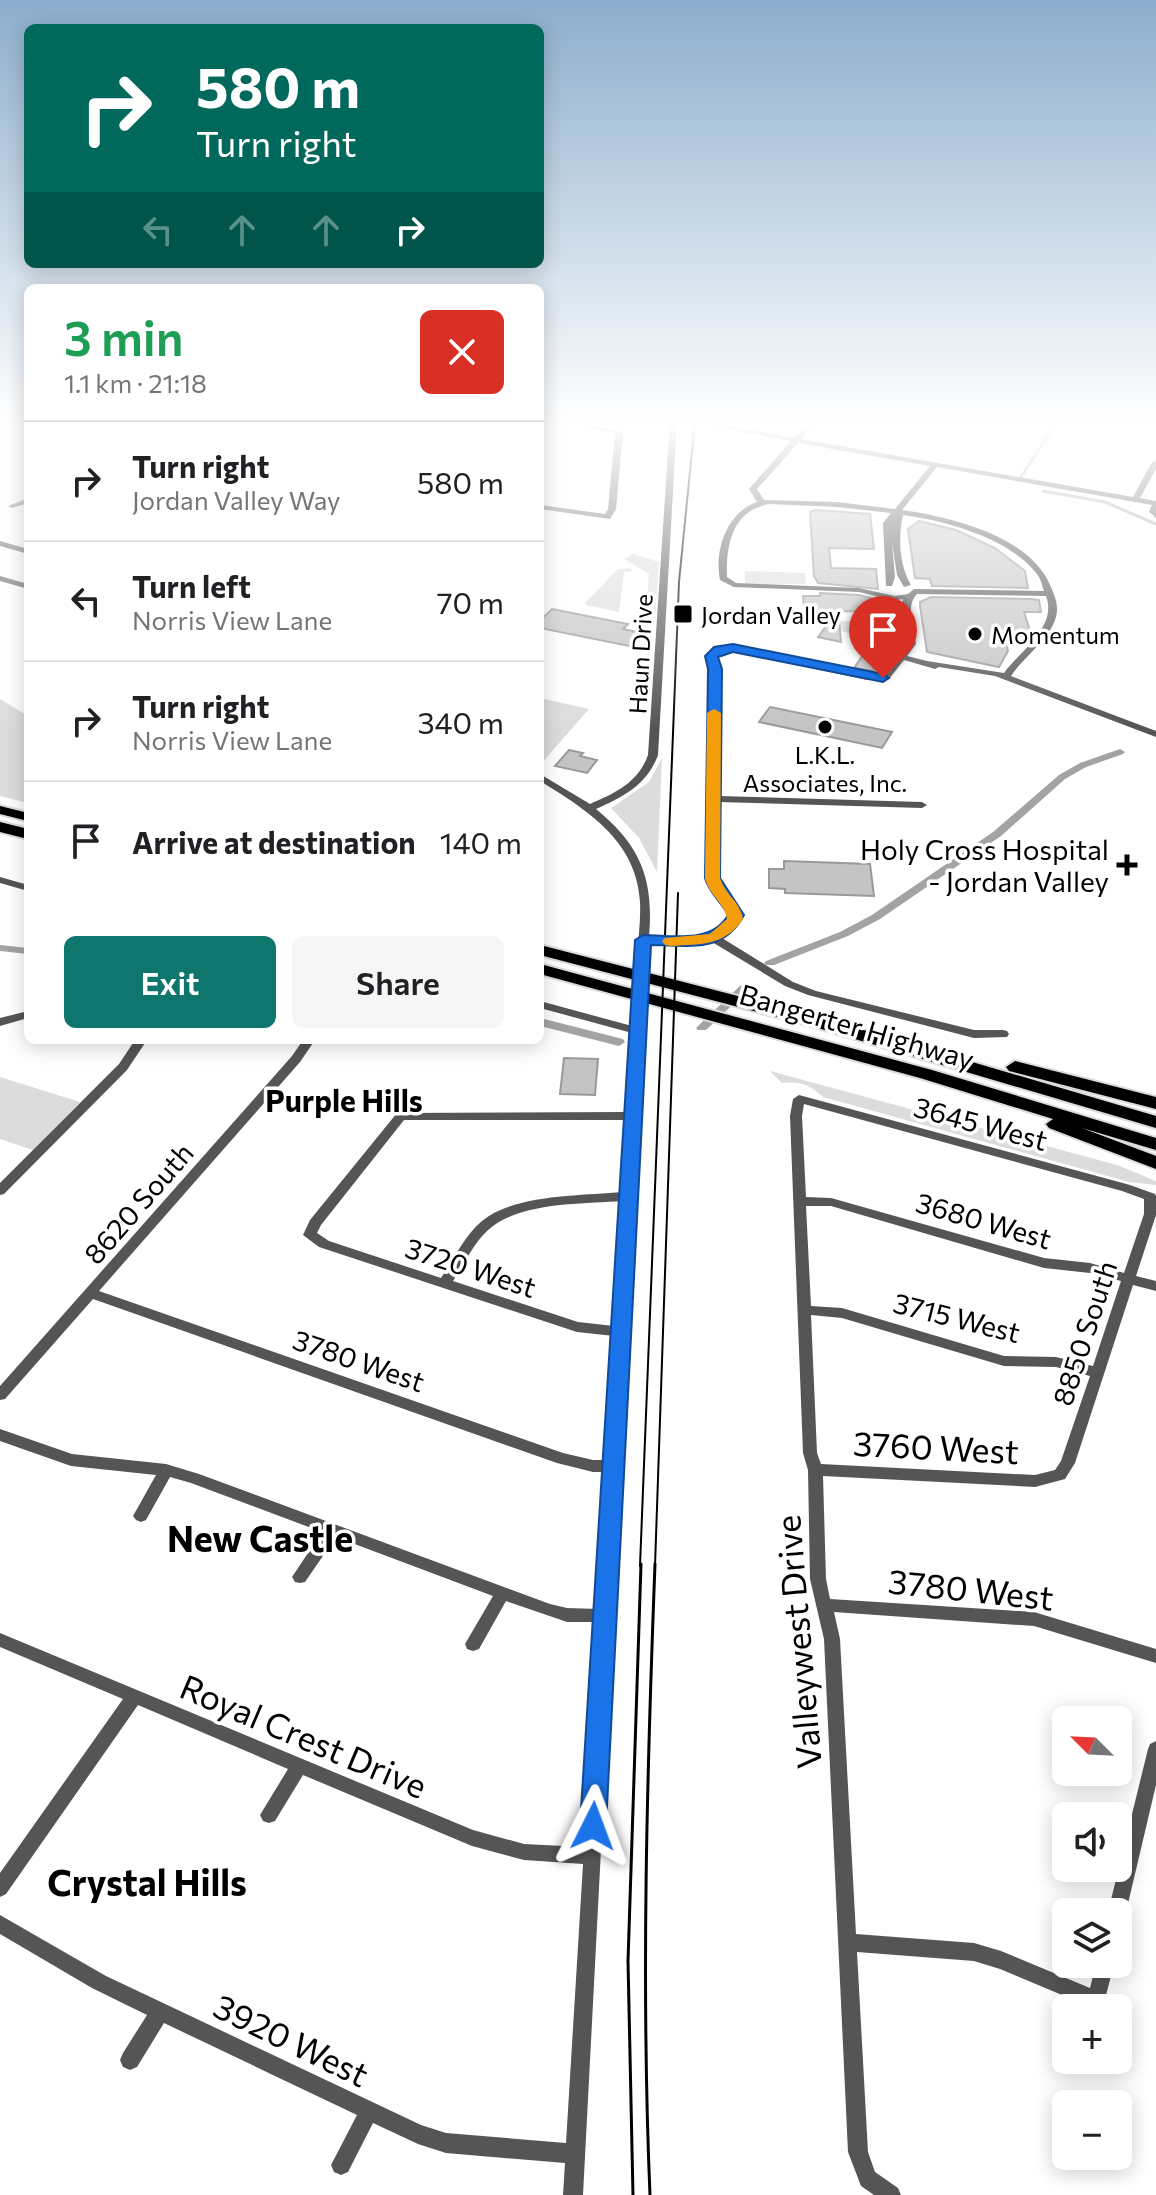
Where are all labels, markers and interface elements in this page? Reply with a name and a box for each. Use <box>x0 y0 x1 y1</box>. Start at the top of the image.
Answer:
text: 580 m <box>196 51 360 120</box>
icon: right <box>64 56 168 160</box>
text: Turn right <box>196 120 357 164</box>
icon: left <box>136 208 180 252</box>
icon: ahead <box>220 208 264 252</box>
icon: ahead <box>304 208 348 252</box>
icon: right <box>388 208 432 252</box>
text: 3 min <box>64 307 184 366</box>
button: close <box>420 310 504 394</box>
text: 1.1 km · 21:18 <box>64 367 207 398</box>
text: Turn right <box>132 447 269 484</box>
icon: right <box>64 459 108 503</box>
text: 580 m <box>417 463 504 500</box>
text: Jordan Valley Way <box>132 484 341 515</box>
text: Turn left <box>132 567 251 604</box>
icon: left <box>64 579 108 623</box>
text: 70 m <box>437 583 504 620</box>
street label: Haun Drive <box>622 593 658 715</box>
pin <box>849 596 917 678</box>
place label: Jordan Valley <box>701 600 841 629</box>
marker: Jordan Valley <box>672 603 694 625</box>
text: Norris View Lane <box>132 604 332 635</box>
icon: arrive <box>861 608 905 652</box>
place label: Momentum <box>991 620 1120 649</box>
marker: Momentum <box>966 625 984 643</box>
text: Turn right <box>132 687 269 724</box>
icon: right <box>64 699 108 743</box>
text: 340 m <box>417 703 504 740</box>
marker: L.K.L. Associates, Inc. <box>816 718 834 736</box>
text: Norris View Lane <box>132 724 332 755</box>
place label: L.K.L. Associates, Inc. <box>743 740 907 797</box>
icon: arrive <box>64 819 108 863</box>
text: Arrive at destination <box>132 823 416 860</box>
text: 140 m <box>440 823 522 860</box>
place label: Holy Cross Hospital - Jordan Valley <box>860 832 1109 898</box>
marker: Holy Cross Hospital - Jordan Valley <box>1116 854 1138 876</box>
button: Exit <box>64 936 276 1028</box>
button: Share <box>292 936 504 1028</box>
street label: Bangerter Highway <box>736 976 978 1076</box>
district label: Purple Hills <box>265 1081 423 1118</box>
street label: 3645 West <box>911 1089 1051 1157</box>
street label: 8620 South <box>76 1136 200 1270</box>
street label: 3680 West <box>912 1184 1056 1256</box>
street label: 3720 West <box>401 1230 541 1304</box>
street label: 8850 South <box>1045 1256 1123 1410</box>
street label: 3715 West <box>890 1285 1024 1349</box>
street label: 3780 West <box>289 1322 429 1398</box>
street label: 3760 West <box>852 1421 1020 1471</box>
street label: Valleywest Drive <box>765 1514 829 1770</box>
district label: New Castle <box>167 1515 353 1559</box>
street label: 3780 West <box>886 1558 1056 1618</box>
street label: Royal Crest Drive <box>174 1664 434 1806</box>
north arrow <box>1052 1706 1132 1786</box>
map controls <box>1052 1706 1132 2170</box>
position arrow <box>551 1784 635 1868</box>
button: sound <box>1052 1802 1132 1882</box>
district label: Crystal Hills <box>47 1859 247 1903</box>
button: layers <box>1052 1898 1132 1978</box>
street label: 3920 West <box>208 1984 376 2094</box>
button: + <box>1052 1994 1132 2074</box>
button: − <box>1052 2090 1132 2170</box>

